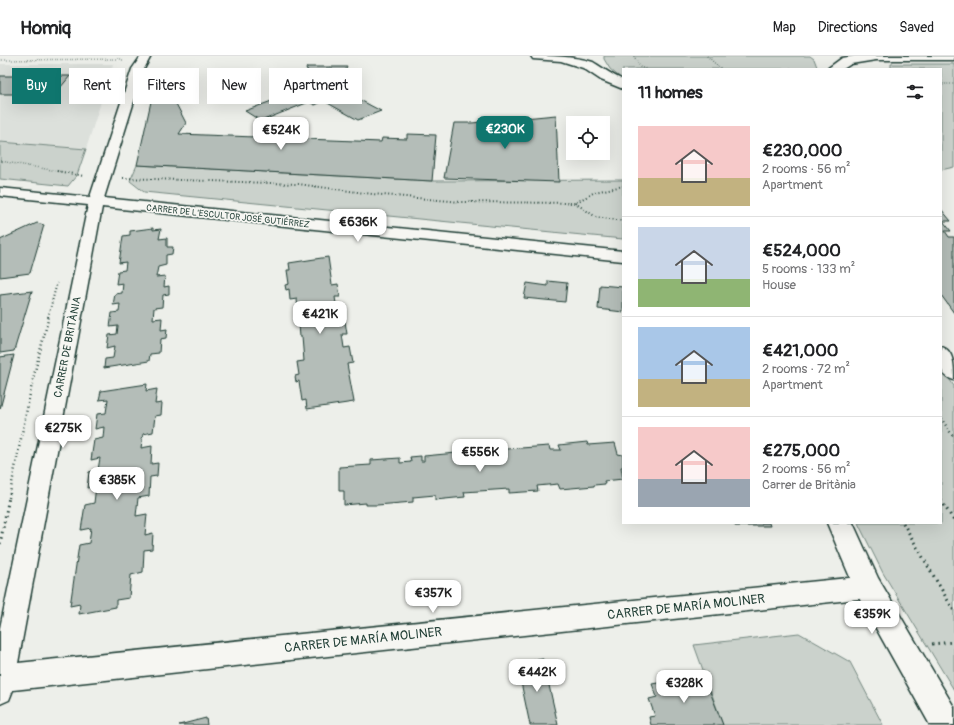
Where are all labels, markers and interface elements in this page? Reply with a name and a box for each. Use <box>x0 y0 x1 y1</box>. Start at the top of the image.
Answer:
text: Homiq <box>20 16 71 40</box>
text: Map <box>773 19 796 36</box>
text: Directions <box>818 19 877 36</box>
text: Saved <box>899 19 934 36</box>
chip: Buy <box>12 68 61 104</box>
chip: Rent <box>69 68 125 104</box>
chip: Filters <box>133 68 199 104</box>
chip: New <box>207 68 261 104</box>
chip: Apartment <box>269 68 362 104</box>
icon: filters <box>904 81 926 103</box>
text: 11 homes <box>638 82 703 103</box>
pin: €230K <box>477 116 533 150</box>
map controls <box>566 116 610 160</box>
button: locate <box>566 116 610 160</box>
pin: €524K <box>253 117 309 151</box>
text: €230K <box>485 121 525 137</box>
text: €524K <box>262 122 300 138</box>
text: €230,000 <box>762 140 842 161</box>
icon: home <box>670 142 718 190</box>
text: 2 rooms · 56 m² <box>762 161 850 177</box>
text: Apartment <box>762 177 823 193</box>
street label: CARRER DE L'ESCULTOR JOSÉ GUTIÉRREZ <box>146 202 310 231</box>
pin: €636K <box>330 209 386 243</box>
text: €636K <box>339 214 377 230</box>
text: €524,000 <box>762 240 841 261</box>
icon: home <box>670 243 718 291</box>
text: 5 rooms · 133 m² <box>762 261 855 277</box>
text: House <box>762 277 796 293</box>
street label: CARRER DE BRITÀNIA <box>51 295 84 399</box>
pin: €421K <box>292 301 348 335</box>
text: €421K <box>302 306 338 322</box>
text: €421,000 <box>762 340 838 361</box>
icon: home <box>670 343 718 391</box>
text: 2 rooms · 72 m² <box>762 361 850 377</box>
text: Apartment <box>762 377 823 393</box>
pin: €275K <box>35 415 91 449</box>
text: €275K <box>44 420 82 436</box>
pin: €556K <box>452 439 508 473</box>
text: €275,000 <box>762 440 840 461</box>
icon: home <box>670 443 718 491</box>
text: €556K <box>461 444 499 460</box>
text: 2 rooms · 56 m² <box>762 461 850 477</box>
pin: €385K <box>89 467 145 501</box>
text: €385K <box>98 472 136 488</box>
text: Carrer de Britània <box>762 477 856 493</box>
pin: €357K <box>405 580 461 614</box>
text: €357K <box>414 585 452 601</box>
street label: CARRER DE MARÍA MOLINER <box>607 591 766 623</box>
pin: €359K <box>844 601 900 635</box>
text: €359K <box>853 606 891 622</box>
street label: CARRER DE MARÍA MOLINER <box>284 624 443 656</box>
pin: €442K <box>509 659 565 693</box>
text: €442K <box>518 664 556 680</box>
pin: €328K <box>656 670 712 704</box>
text: €328K <box>665 675 703 691</box>

